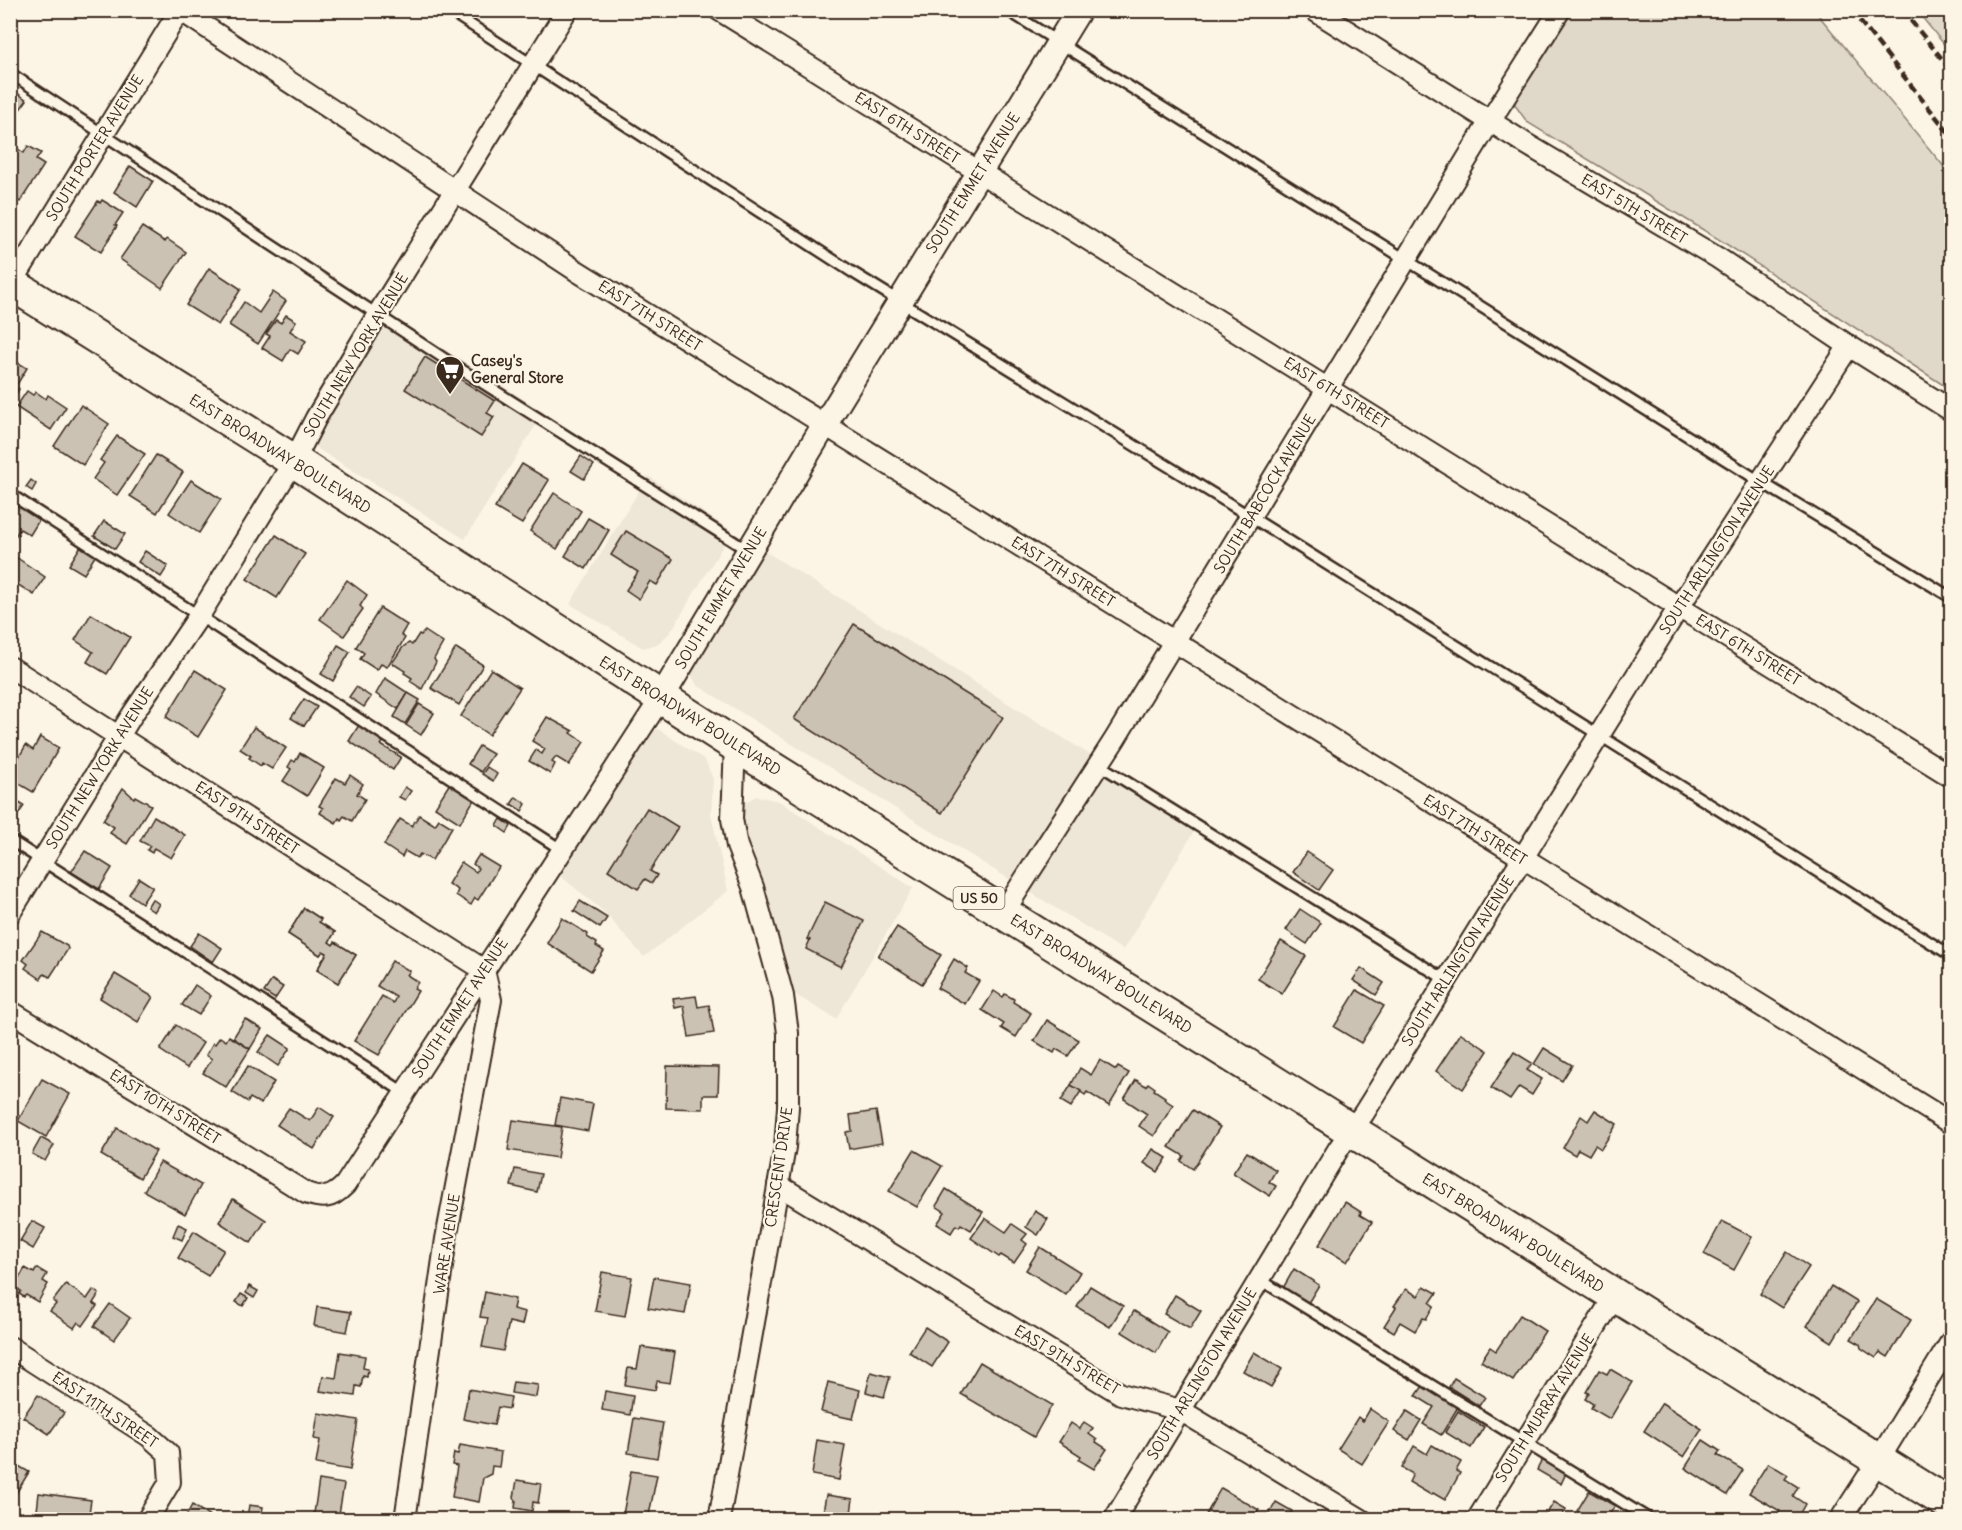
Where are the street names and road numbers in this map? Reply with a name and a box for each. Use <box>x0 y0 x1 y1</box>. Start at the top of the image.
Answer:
street label: SOUTH PORTER AVENUE <box>42 71 147 224</box>
street label: EAST 6TH STREET <box>851 88 963 168</box>
street label: SOUTH EMMET AVENUE <box>921 109 1024 257</box>
street label: EAST 5TH STREET <box>1578 169 1691 248</box>
street label: SOUTH NEW YORK AVENUE <box>299 269 412 440</box>
street label: EAST 7TH STREET <box>595 276 706 355</box>
street label: EAST 6TH STREET <box>1280 353 1392 433</box>
street label: EAST BROADWAY BOULEVARD <box>186 390 375 517</box>
street label: SOUTH BABCOCK AVENUE <box>1209 411 1320 577</box>
street label: SOUTH ARLINGTON AVENUE <box>1655 462 1778 638</box>
street label: SOUTH EMMET AVENUE <box>671 523 771 672</box>
street label: EAST 7TH STREET <box>1008 532 1119 611</box>
street label: EAST 6TH STREET <box>1692 610 1804 690</box>
street label: EAST BROADWAY BOULEVARD <box>596 652 785 779</box>
street label: SOUTH NEW YORK AVENUE <box>42 683 157 852</box>
street label: EAST 9TH STREET <box>192 777 303 858</box>
street label: EAST 7TH STREET <box>1420 790 1531 869</box>
street label: SOUTH ARLINGTON AVENUE <box>1397 872 1518 1049</box>
road number: US 50 <box>954 887 1004 909</box>
street label: EAST BROADWAY BOULEVARD <box>1007 910 1196 1037</box>
street label: SOUTH EMMET AVENUE <box>407 934 512 1081</box>
street label: EAST 10TH STREET <box>106 1065 224 1148</box>
street label: CRESCENT DRIVE <box>761 1105 796 1229</box>
street label: EAST BROADWAY BOULEVARD <box>1419 1169 1608 1296</box>
street label: WARE AVENUE <box>429 1192 464 1296</box>
street label: SOUTH ARLINGTON AVENUE <box>1143 1284 1261 1463</box>
street label: EAST 9TH STREET <box>1011 1321 1124 1399</box>
street label: SOUTH MURRAY AVENUE <box>1491 1330 1598 1486</box>
street label: EAST 11TH STREET <box>49 1367 162 1452</box>

